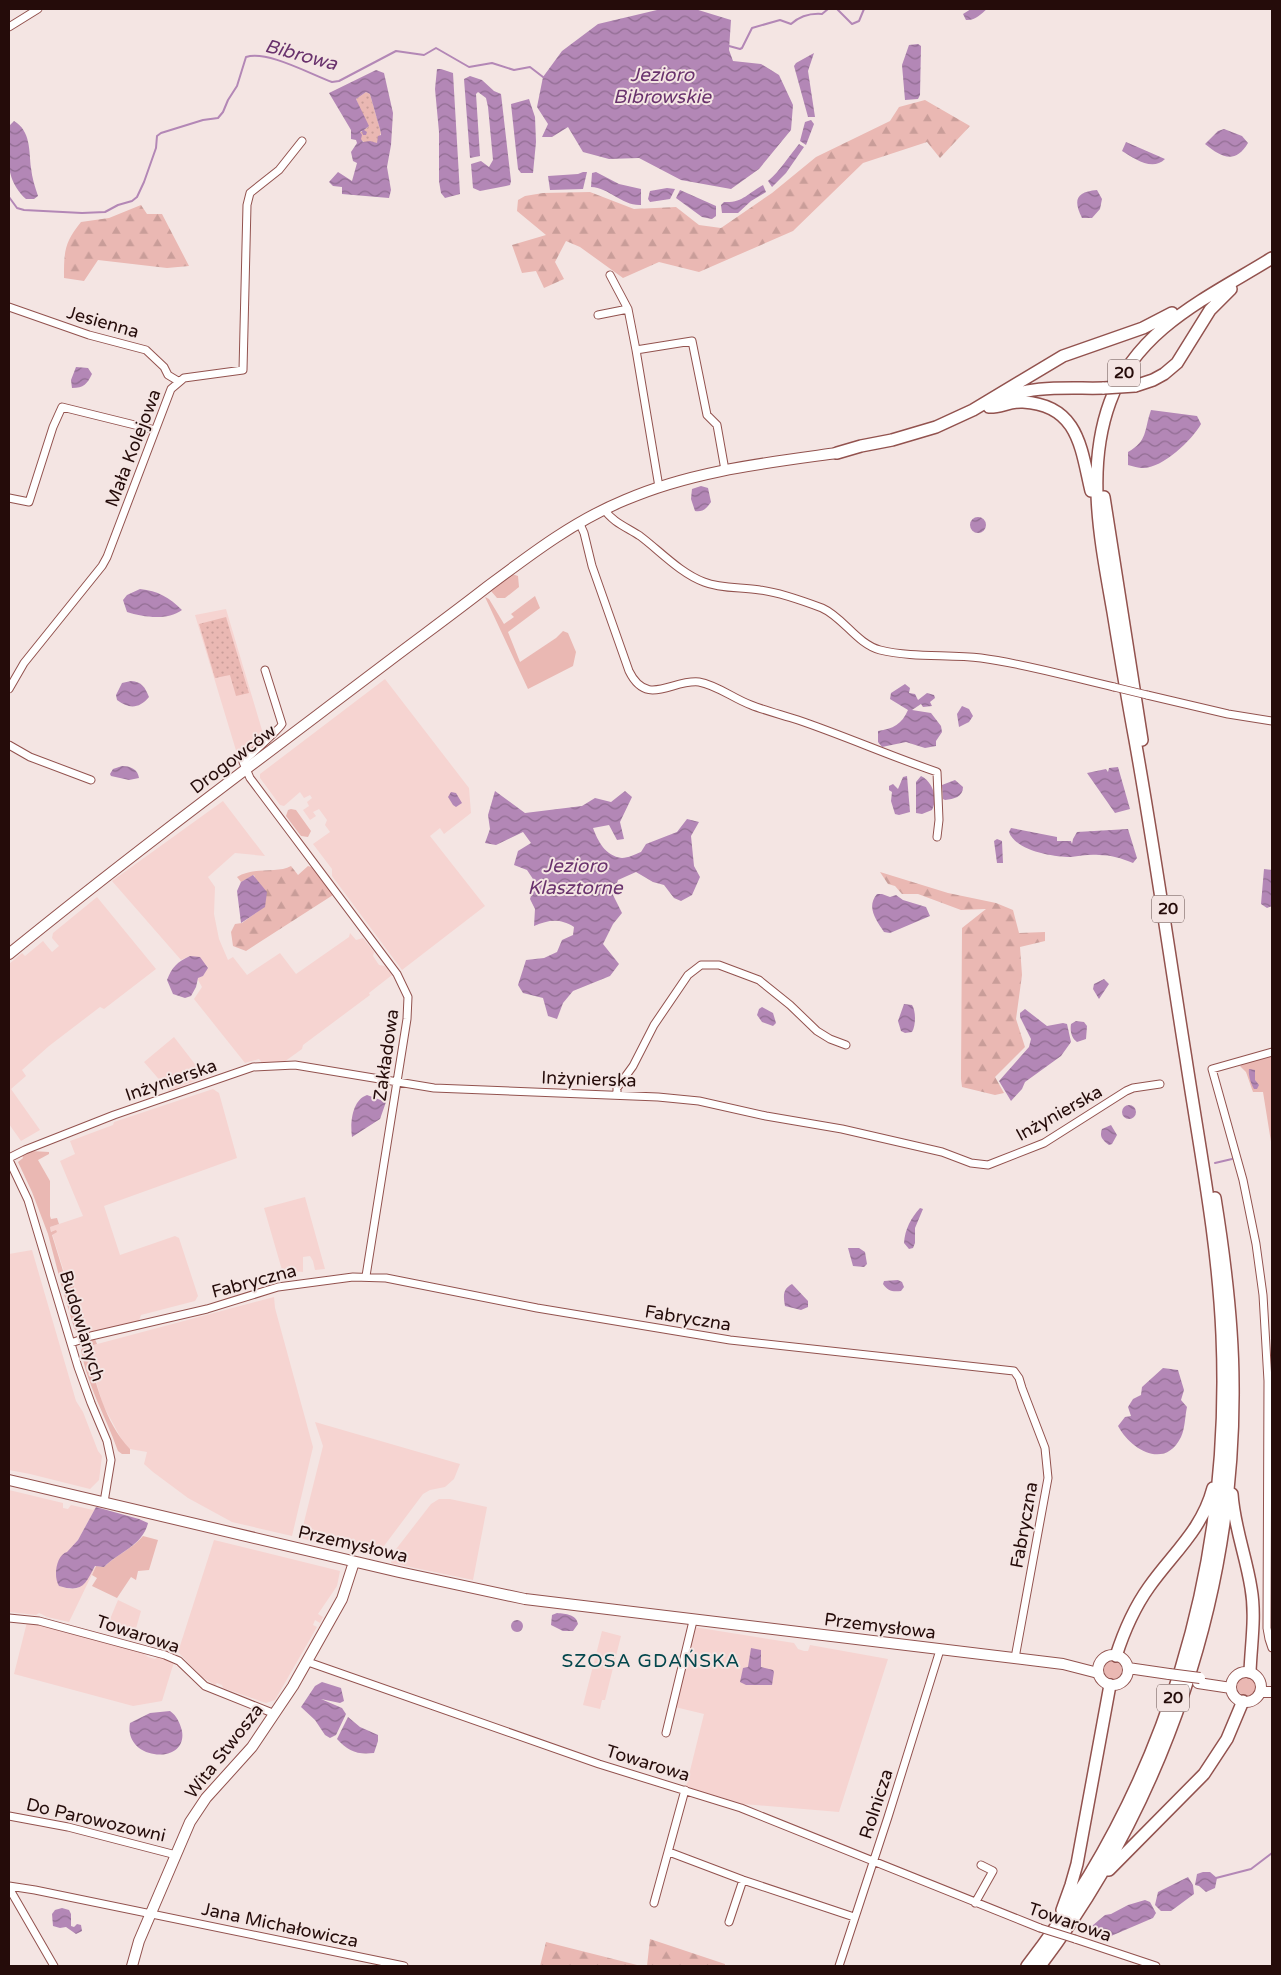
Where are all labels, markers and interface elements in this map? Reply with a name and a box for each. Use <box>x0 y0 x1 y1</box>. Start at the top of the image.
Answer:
water label: Bibrowa <box>263 35 341 76</box>
water label: Jezioro Bibrowskie <box>613 64 712 108</box>
street label: Jesienna <box>64 301 142 343</box>
road number: 20 <box>1108 359 1140 386</box>
street label: Mała Kolejowa <box>100 386 166 510</box>
street label: Drogowców <box>186 720 280 798</box>
water label: Jezioro Klasztorne <box>527 855 624 899</box>
road number: 20 <box>1152 896 1184 922</box>
street label: Zakładowa <box>369 1008 403 1102</box>
street label: Inżynierska <box>122 1054 220 1106</box>
street label: Inżynierska <box>541 1066 637 1092</box>
street label: Inżynierska <box>1012 1080 1106 1146</box>
street label: Fabryczna <box>209 1259 299 1303</box>
street label: Budowlanych <box>55 1268 109 1384</box>
street label: Fabryczna <box>643 1300 733 1336</box>
street label: Fabryczna <box>1006 1480 1042 1570</box>
street label: Przemysłowa <box>296 1521 410 1567</box>
street label: Przemysłowa <box>823 1608 937 1644</box>
street label: Towarowa <box>93 1610 183 1658</box>
district label: SZOSA GDAŃSKA <box>561 1649 741 1672</box>
road number: 20 <box>1157 1685 1189 1712</box>
street label: Wita Stwosza <box>180 1699 268 1803</box>
street label: Towarowa <box>603 1740 693 1786</box>
street label: Rolnicza <box>854 1766 898 1842</box>
street label: Do Parowozowni <box>24 1793 168 1847</box>
street label: Jana Michałowicza <box>200 1898 360 1952</box>
street label: Towarowa <box>1025 1898 1115 1946</box>

